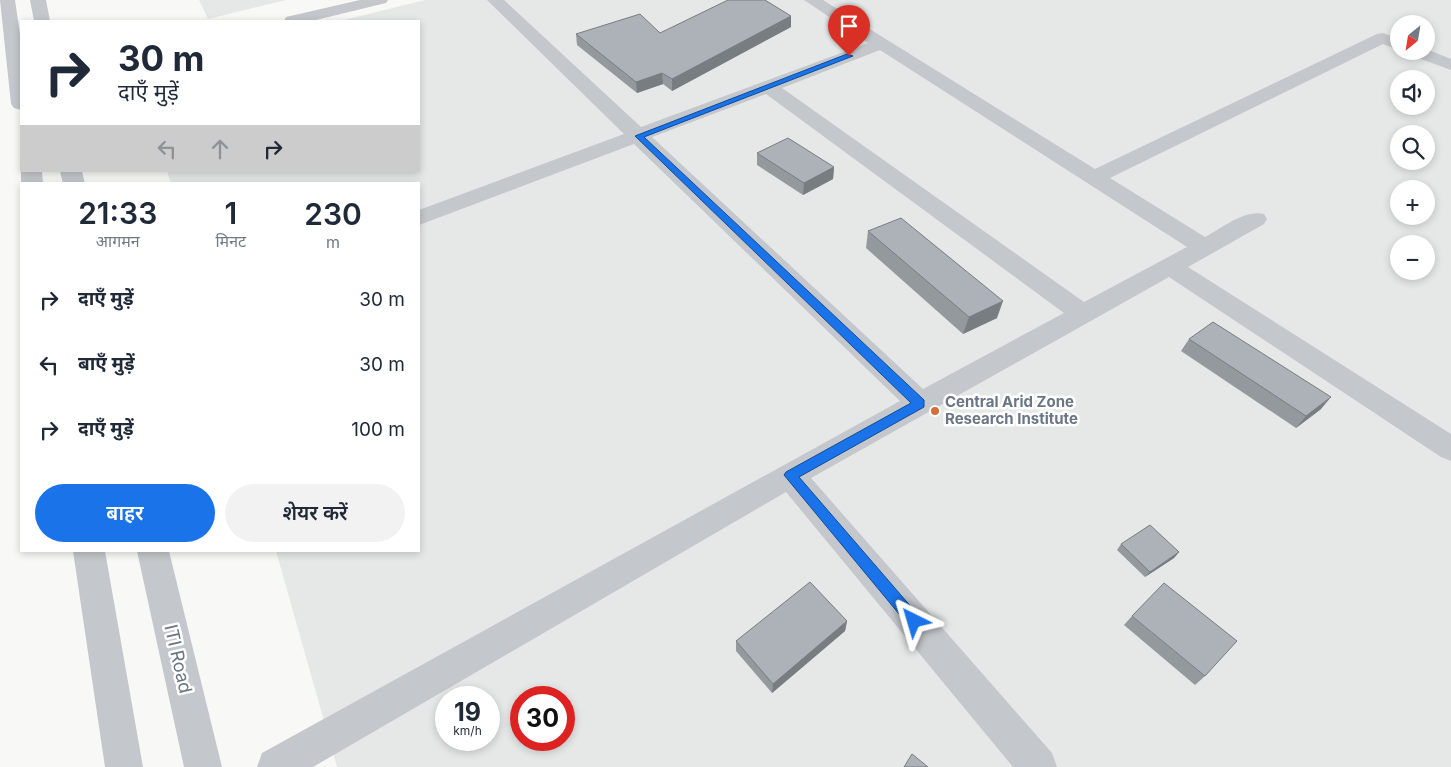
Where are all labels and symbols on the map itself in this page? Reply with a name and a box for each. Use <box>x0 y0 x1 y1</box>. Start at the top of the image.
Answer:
pin <box>828 5 870 56</box>
north arrow <box>1390 15 1435 60</box>
place label: Central Arid Zone Research Institute <box>945 392 1078 428</box>
marker: Central Arid Zone Research Institute <box>929 405 941 417</box>
position arrow <box>887 594 939 646</box>
street label: ITI Road <box>160 623 197 695</box>
speed limit sign: 30 <box>510 686 575 751</box>

